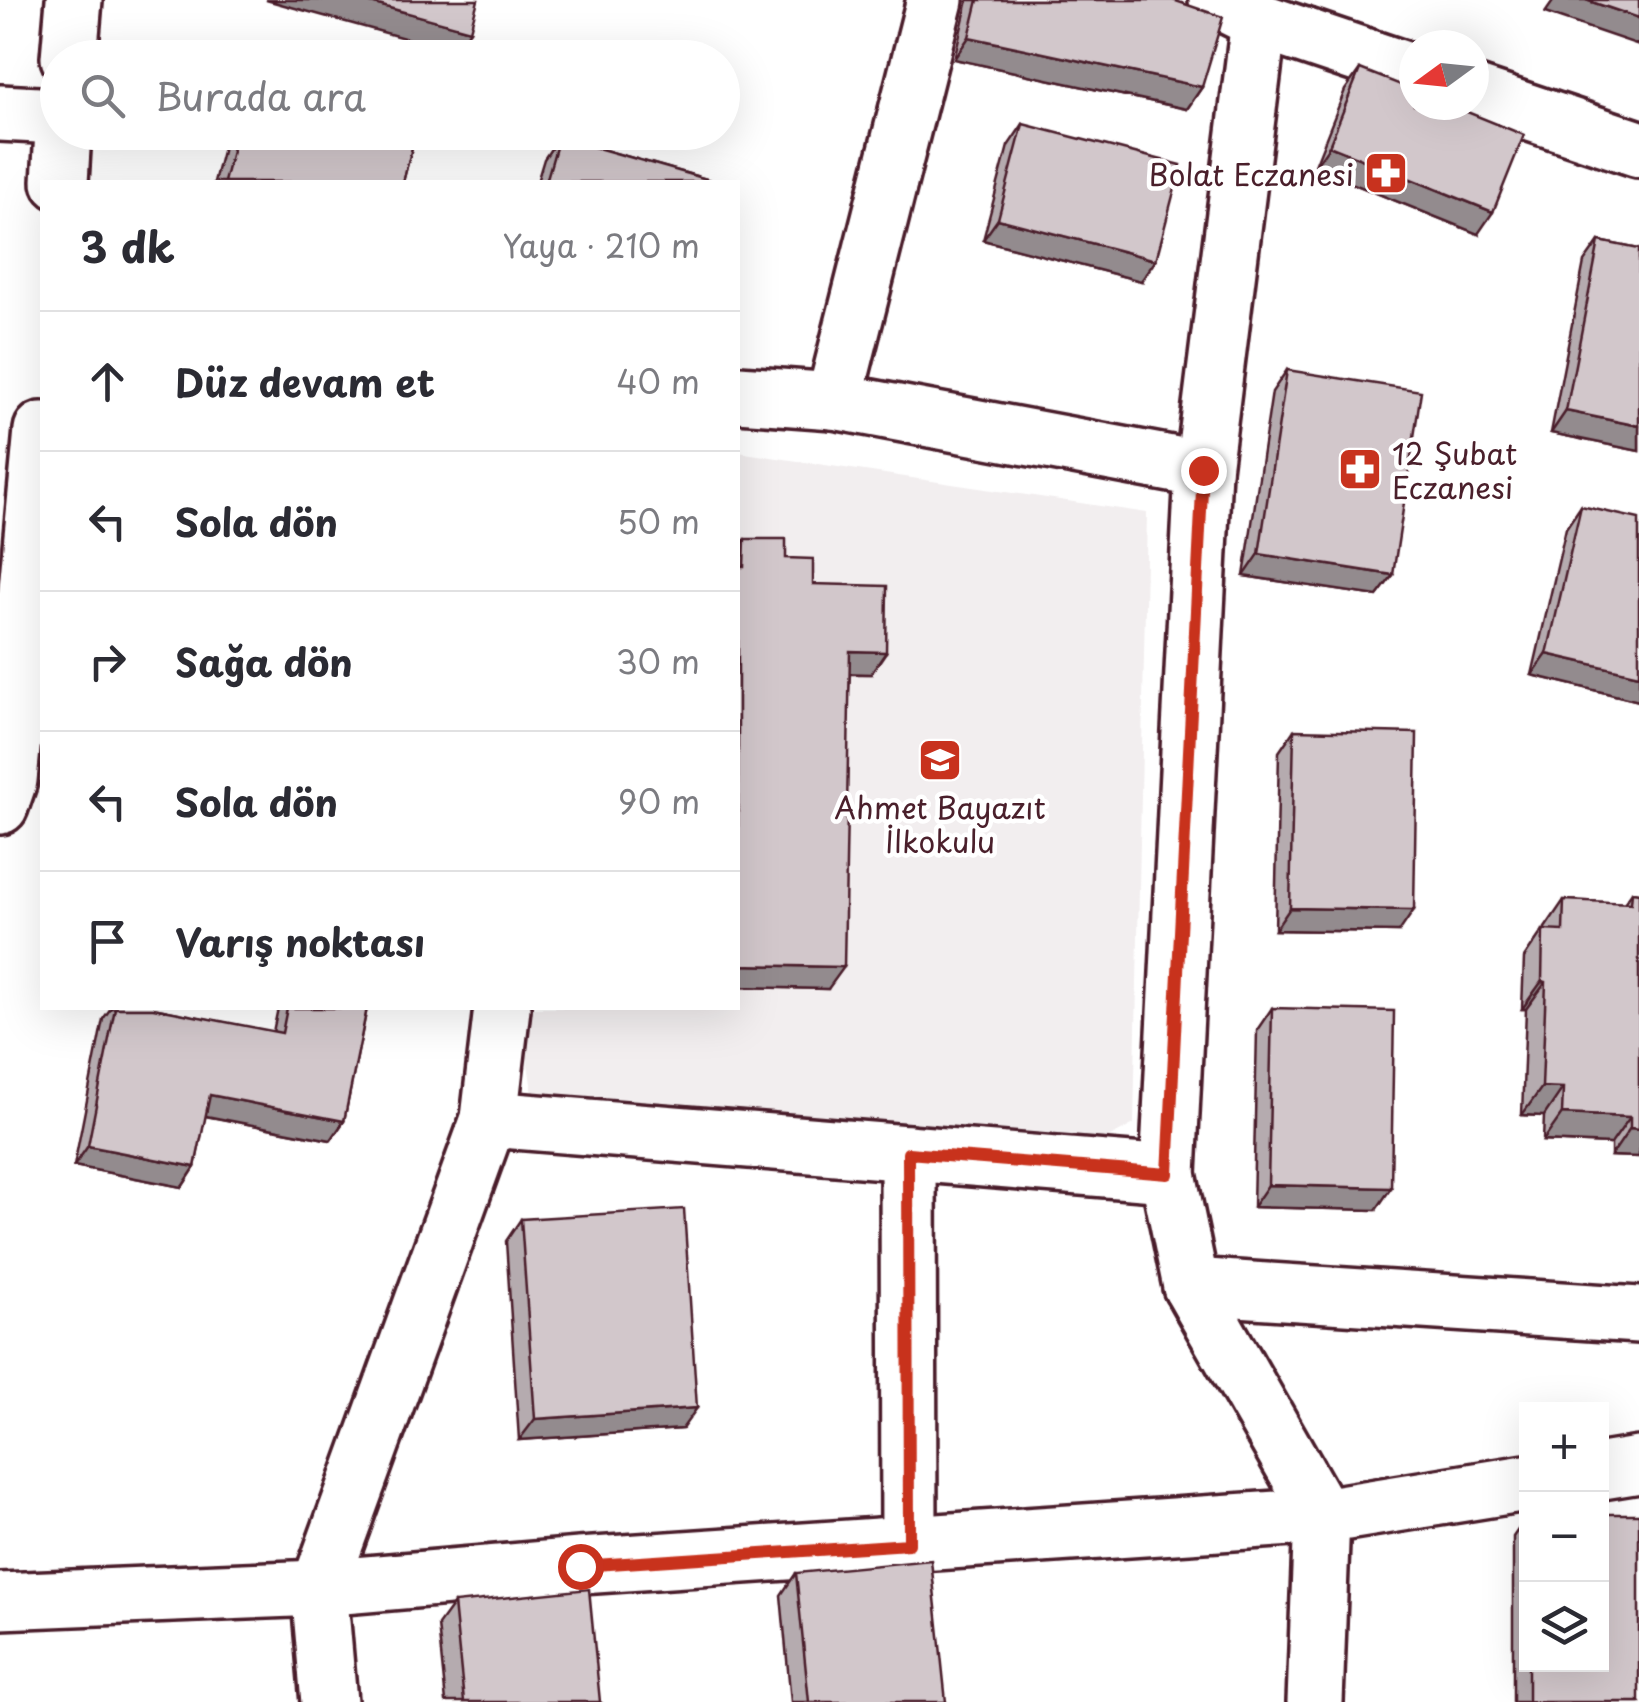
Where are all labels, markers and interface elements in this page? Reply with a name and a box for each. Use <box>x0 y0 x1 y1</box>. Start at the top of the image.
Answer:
north arrow <box>1399 30 1489 120</box>
search box <box>40 40 740 150</box>
text: Burada ara <box>155 67 366 124</box>
icon: search <box>75 68 130 123</box>
pharmacy icon: Bolat Eczanesi <box>1363 150 1409 196</box>
place label: Bolat Eczanesi <box>1149 151 1354 196</box>
text: 3 dk <box>80 214 175 277</box>
text: Yaya · 210 m <box>502 221 700 269</box>
text: Düz devam et <box>175 353 435 410</box>
icon: ahead <box>80 354 135 409</box>
text: 40 m <box>616 357 700 405</box>
place label: 12 Şubat Eczanesi <box>1392 430 1517 509</box>
pharmacy icon: 12 Şubat Eczanesi <box>1337 446 1383 492</box>
route end <box>1181 448 1227 494</box>
text: Sola dön <box>175 493 338 550</box>
icon: left <box>80 494 135 549</box>
text: 50 m <box>617 497 700 545</box>
text: Sağa dön <box>175 633 353 690</box>
icon: right <box>80 634 135 689</box>
text: 30 m <box>616 637 700 685</box>
school or university icon: Ahmet Bayazıt İlkokulu <box>917 737 963 783</box>
text: Sola dön <box>175 773 338 830</box>
icon: left <box>80 774 135 829</box>
text: 90 m <box>618 777 700 825</box>
place label: Ahmet Bayazıt İlkokulu <box>834 784 1046 863</box>
text: Varış noktası <box>175 913 425 970</box>
icon: arrive <box>80 914 135 969</box>
map controls <box>1519 1402 1609 1672</box>
button: + <box>1519 1402 1609 1492</box>
button: − <box>1519 1492 1609 1582</box>
route start <box>558 1544 604 1590</box>
button: layers <box>1519 1582 1609 1672</box>

